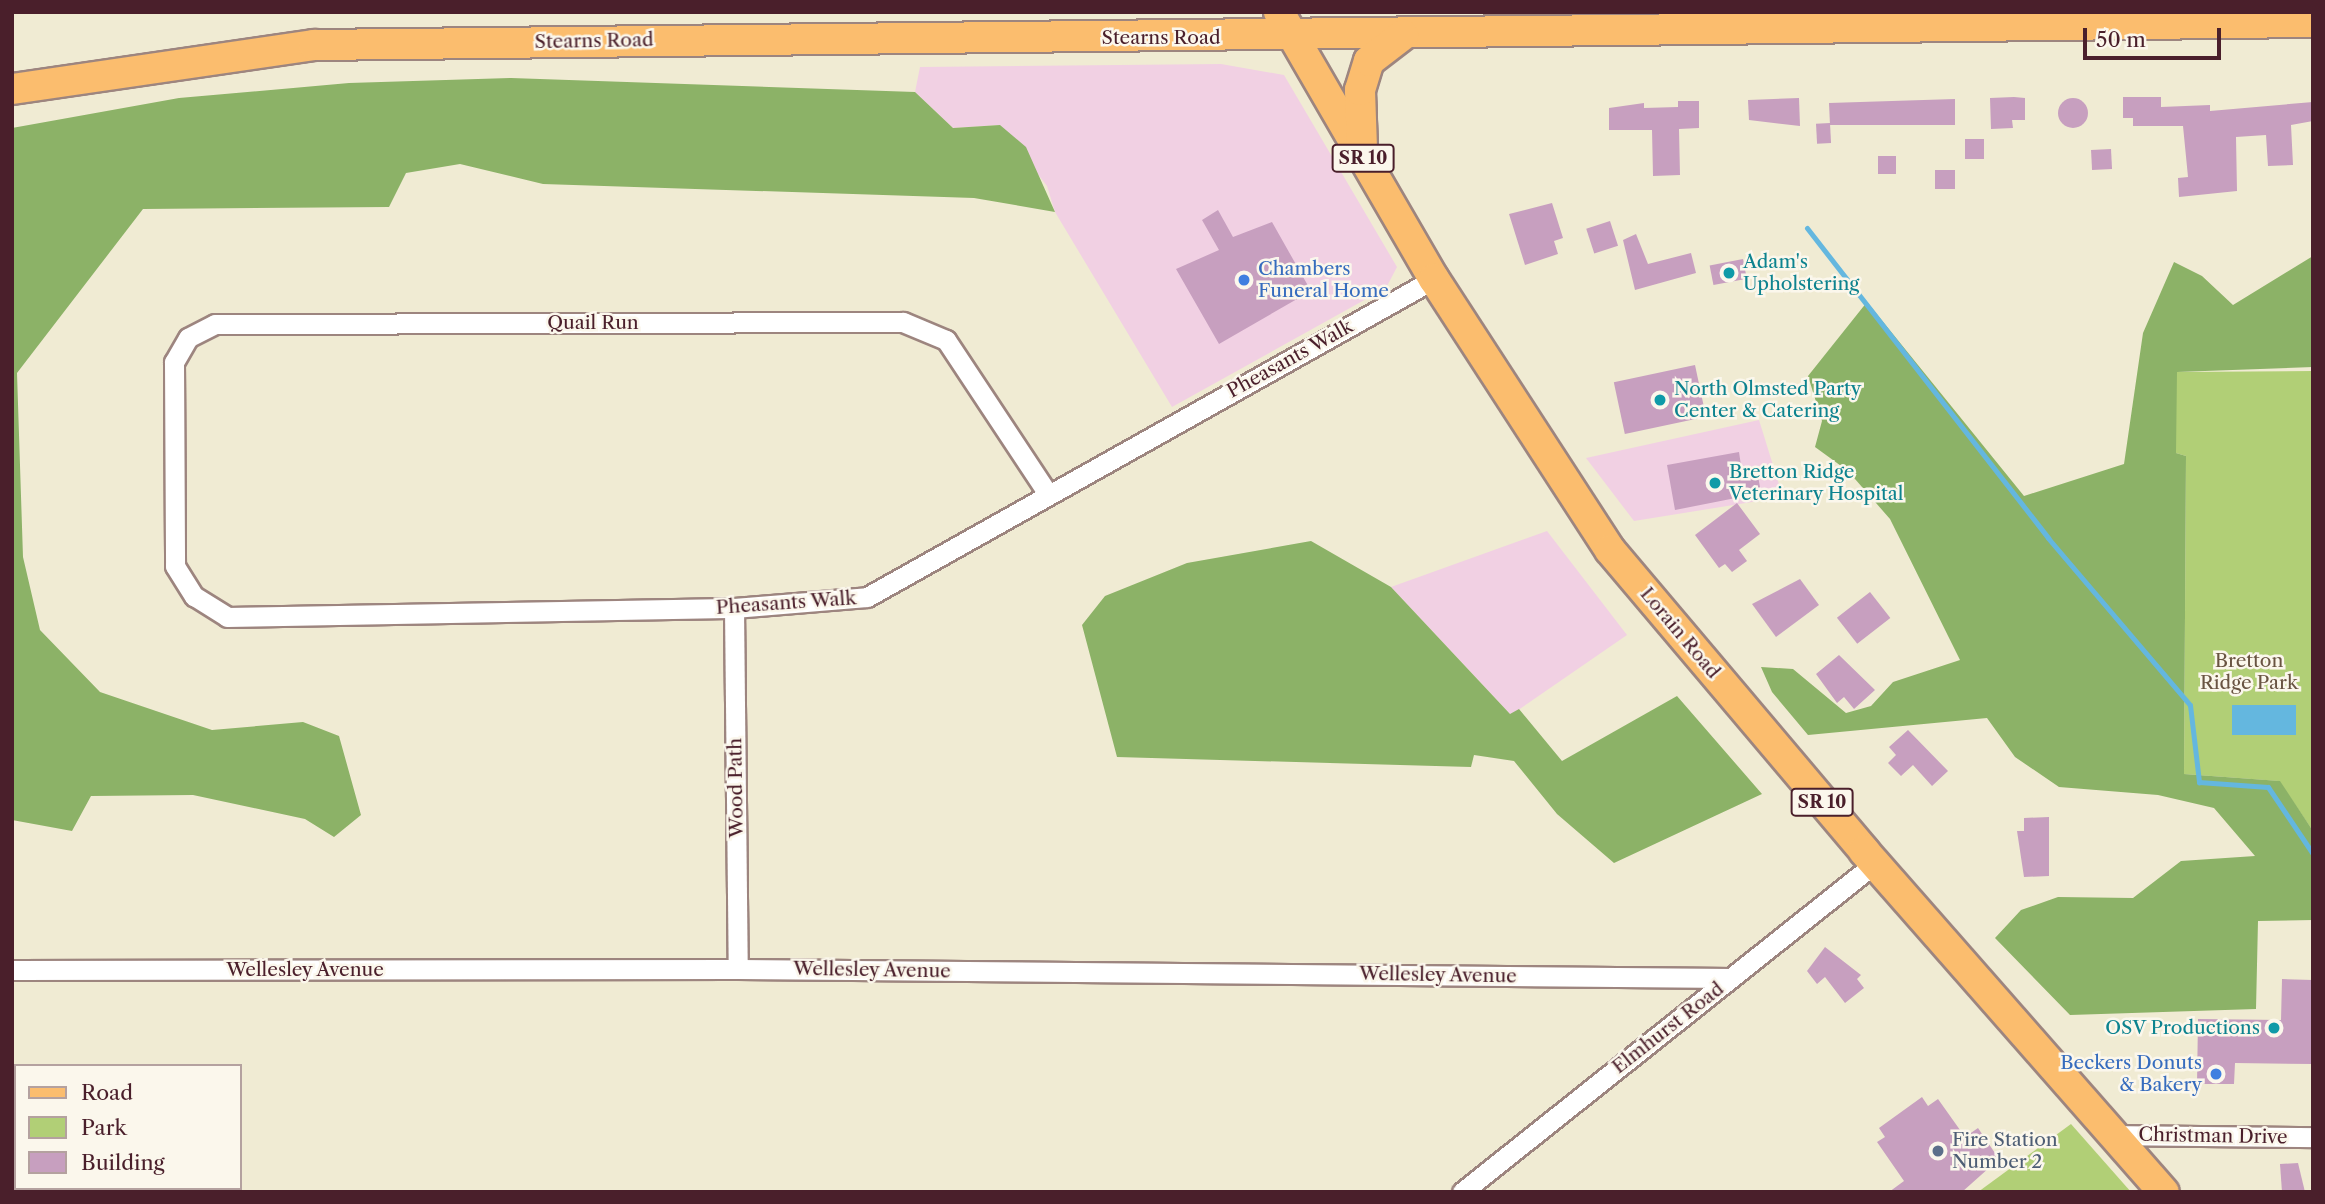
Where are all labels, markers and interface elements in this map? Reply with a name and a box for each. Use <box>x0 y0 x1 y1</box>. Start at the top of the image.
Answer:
scale bar <box>2087 14 2225 58</box>
street label: Stearns Road <box>1102 27 1220 49</box>
text: 50 m <box>2096 27 2146 52</box>
street label: Stearns Road <box>534 29 654 53</box>
road number: SR 10 <box>1330 144 1396 173</box>
place label: Adam's Upholstering <box>1743 251 1859 295</box>
place label: Chambers Funeral Home <box>1258 258 1389 302</box>
marker: Adam's Upholstering <box>1721 265 1737 281</box>
marker: Chambers Funeral Home <box>1236 272 1252 288</box>
street label: Quail Run <box>547 312 639 334</box>
street label: Pheasants Walk <box>1223 315 1357 403</box>
place label: North Olmsted Party Center & Catering <box>1674 378 1861 422</box>
marker: North Olmsted Party Center & Catering <box>1652 392 1668 408</box>
place label: Bretton Ridge Veterinary Hospital <box>1729 461 1904 505</box>
marker: Bretton Ridge Veterinary Hospital <box>1707 475 1723 491</box>
street label: Lorain Road <box>1635 583 1725 683</box>
street label: Pheasants Walk <box>715 587 857 619</box>
park label: Bretton Ridge Park <box>2200 650 2298 694</box>
street label: Wood Path <box>724 738 748 838</box>
road number: SR 10 <box>1789 788 1855 816</box>
street label: Wellesley Avenue <box>792 957 952 983</box>
street label: Wellesley Avenue <box>225 959 385 981</box>
street label: Wellesley Avenue <box>1358 962 1518 988</box>
street label: Elmhurst Road <box>1608 977 1728 1079</box>
place label: OSV Productions <box>2105 1017 2260 1039</box>
marker: OSV Productions <box>2266 1020 2282 1036</box>
place label: Beckers Donuts & Bakery <box>2060 1052 2202 1096</box>
legend <box>14 1064 242 1190</box>
marker: Beckers Donuts & Bakery <box>2208 1066 2224 1082</box>
text: Road <box>81 1080 133 1105</box>
text: Park <box>81 1115 127 1140</box>
street label: Christman Drive <box>2138 1123 2288 1149</box>
place label: Fire Station Number 2 <box>1952 1129 2058 1173</box>
marker: Fire Station Number 2 <box>1930 1143 1946 1159</box>
text: Building <box>81 1150 165 1175</box>

